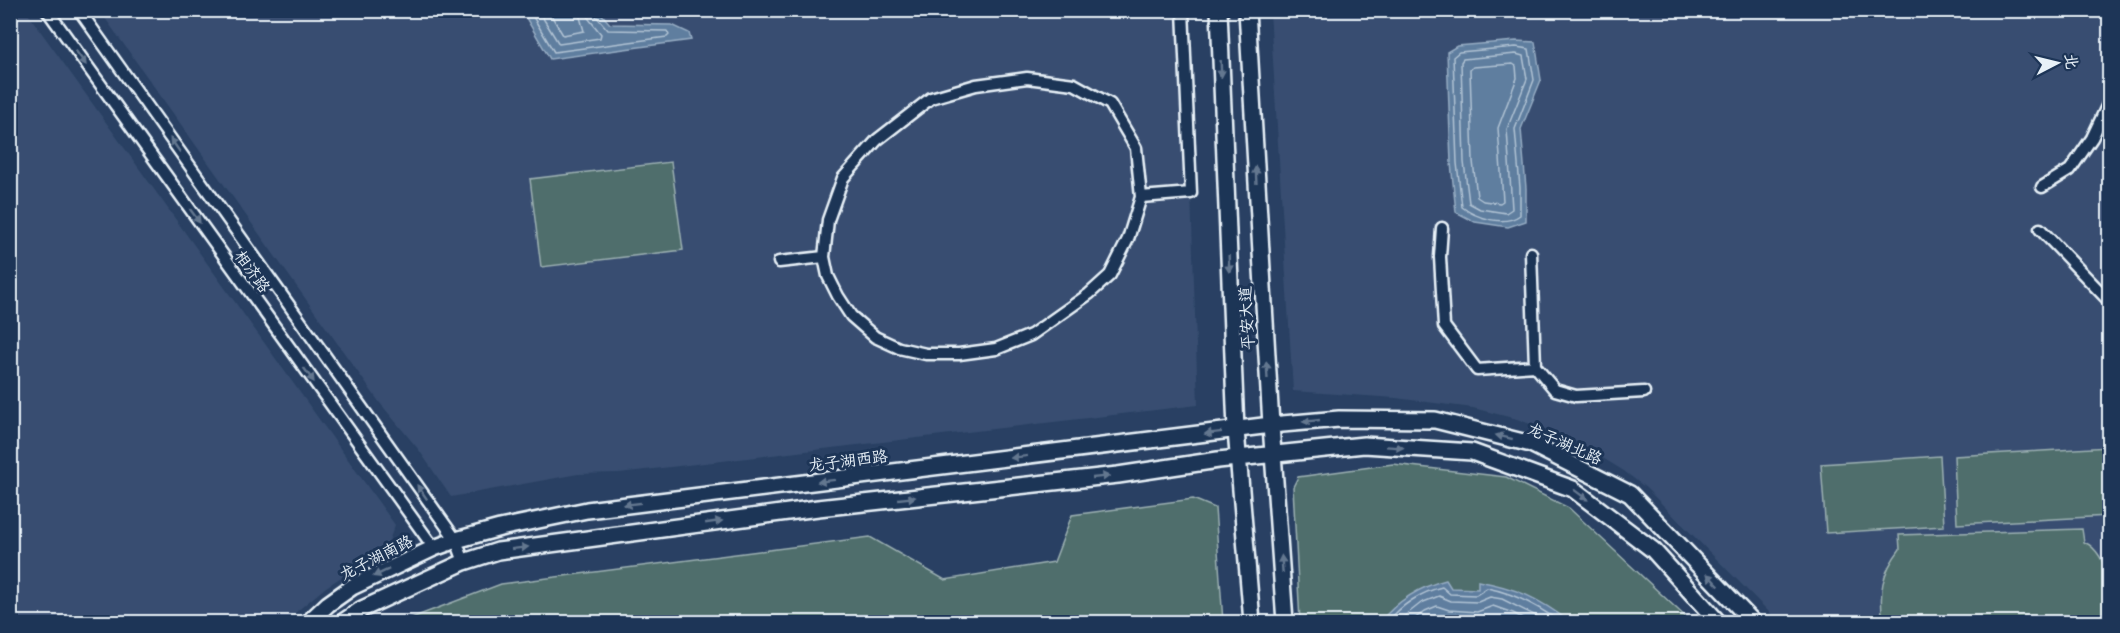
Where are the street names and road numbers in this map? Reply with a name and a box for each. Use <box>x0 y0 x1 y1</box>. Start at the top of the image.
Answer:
street label: 相济路 <box>227 243 278 299</box>
street label: 平安大道 <box>1230 285 1263 351</box>
street label: 龙子湖北路 <box>1522 414 1607 473</box>
street label: 龙子湖西路 <box>807 441 890 480</box>
street label: 龙子湖南路 <box>334 526 418 589</box>

